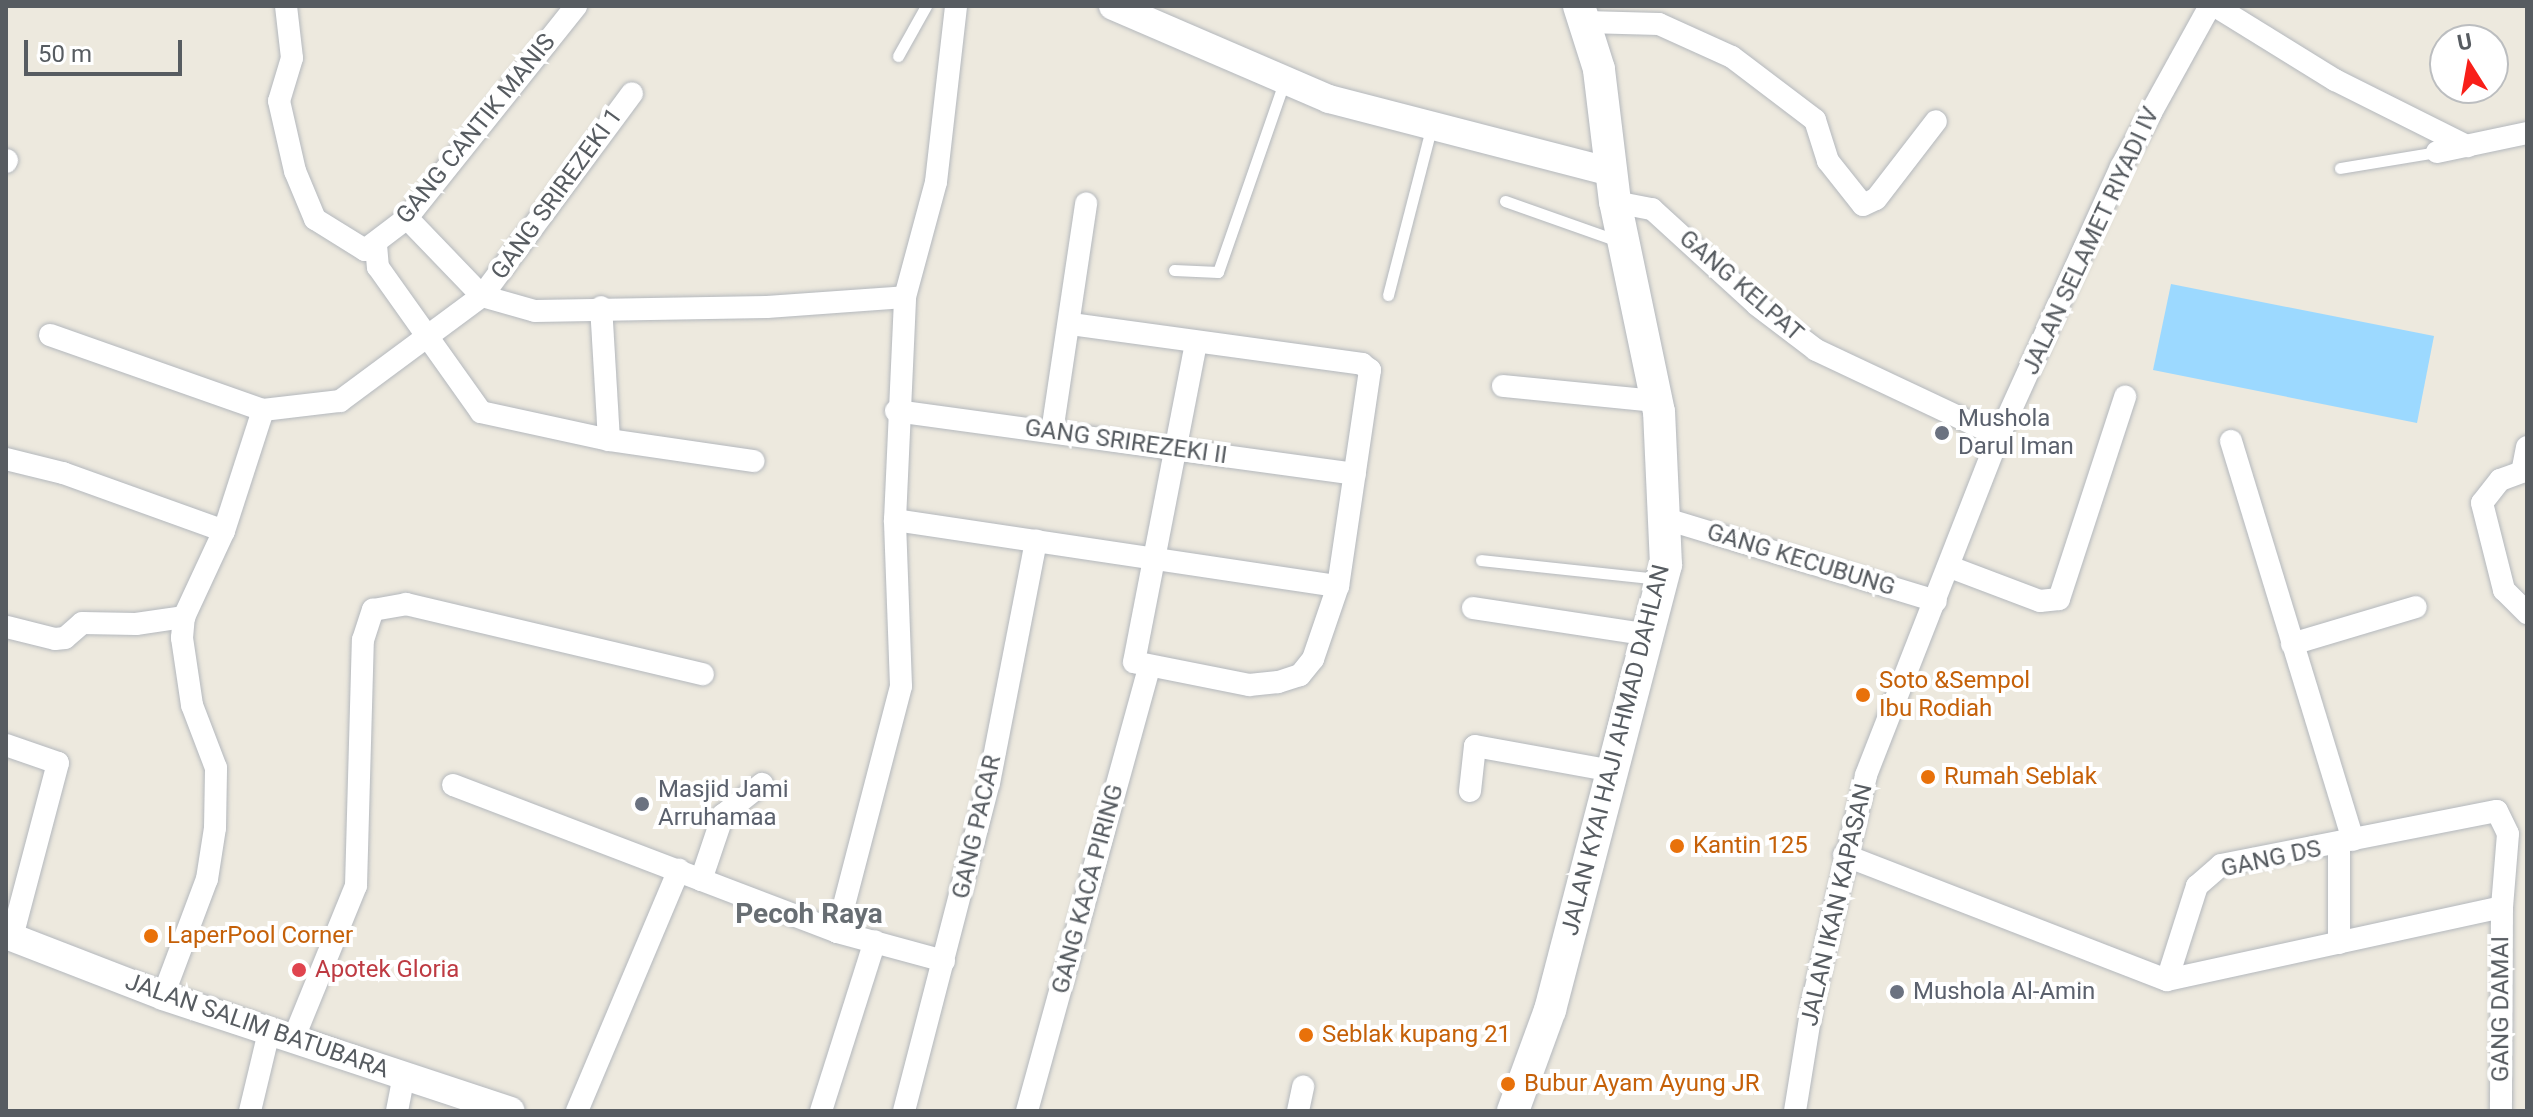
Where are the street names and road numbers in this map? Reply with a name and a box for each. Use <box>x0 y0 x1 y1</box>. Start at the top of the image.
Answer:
street label: GANG CANTIK MANIS <box>391 28 561 230</box>
street label: JALAN SELAMET RIYADI IV <box>2016 102 2166 380</box>
street label: GANG SRIREZEKI 1 <box>485 103 629 285</box>
street label: GANG KELPAT <box>1673 224 1809 348</box>
street label: GANG SRIREZEKI II <box>1023 414 1229 470</box>
street label: GANG KECUBUNG <box>1703 518 1899 602</box>
street label: JALAN KYAI HAJI AHMAD DAHLAN <box>1556 562 1676 938</box>
street label: GANG PACAR <box>946 752 1008 902</box>
street label: GANG KACA PIRING <box>1046 781 1130 997</box>
street label: JALAN IKAN KAPASAN <box>1795 781 1879 1029</box>
street label: GANG DS <box>2218 834 2324 884</box>
street label: GANG DAMAI <box>2487 936 2515 1082</box>
street label: JALAN SALIM BATUBARA <box>121 967 393 1085</box>

